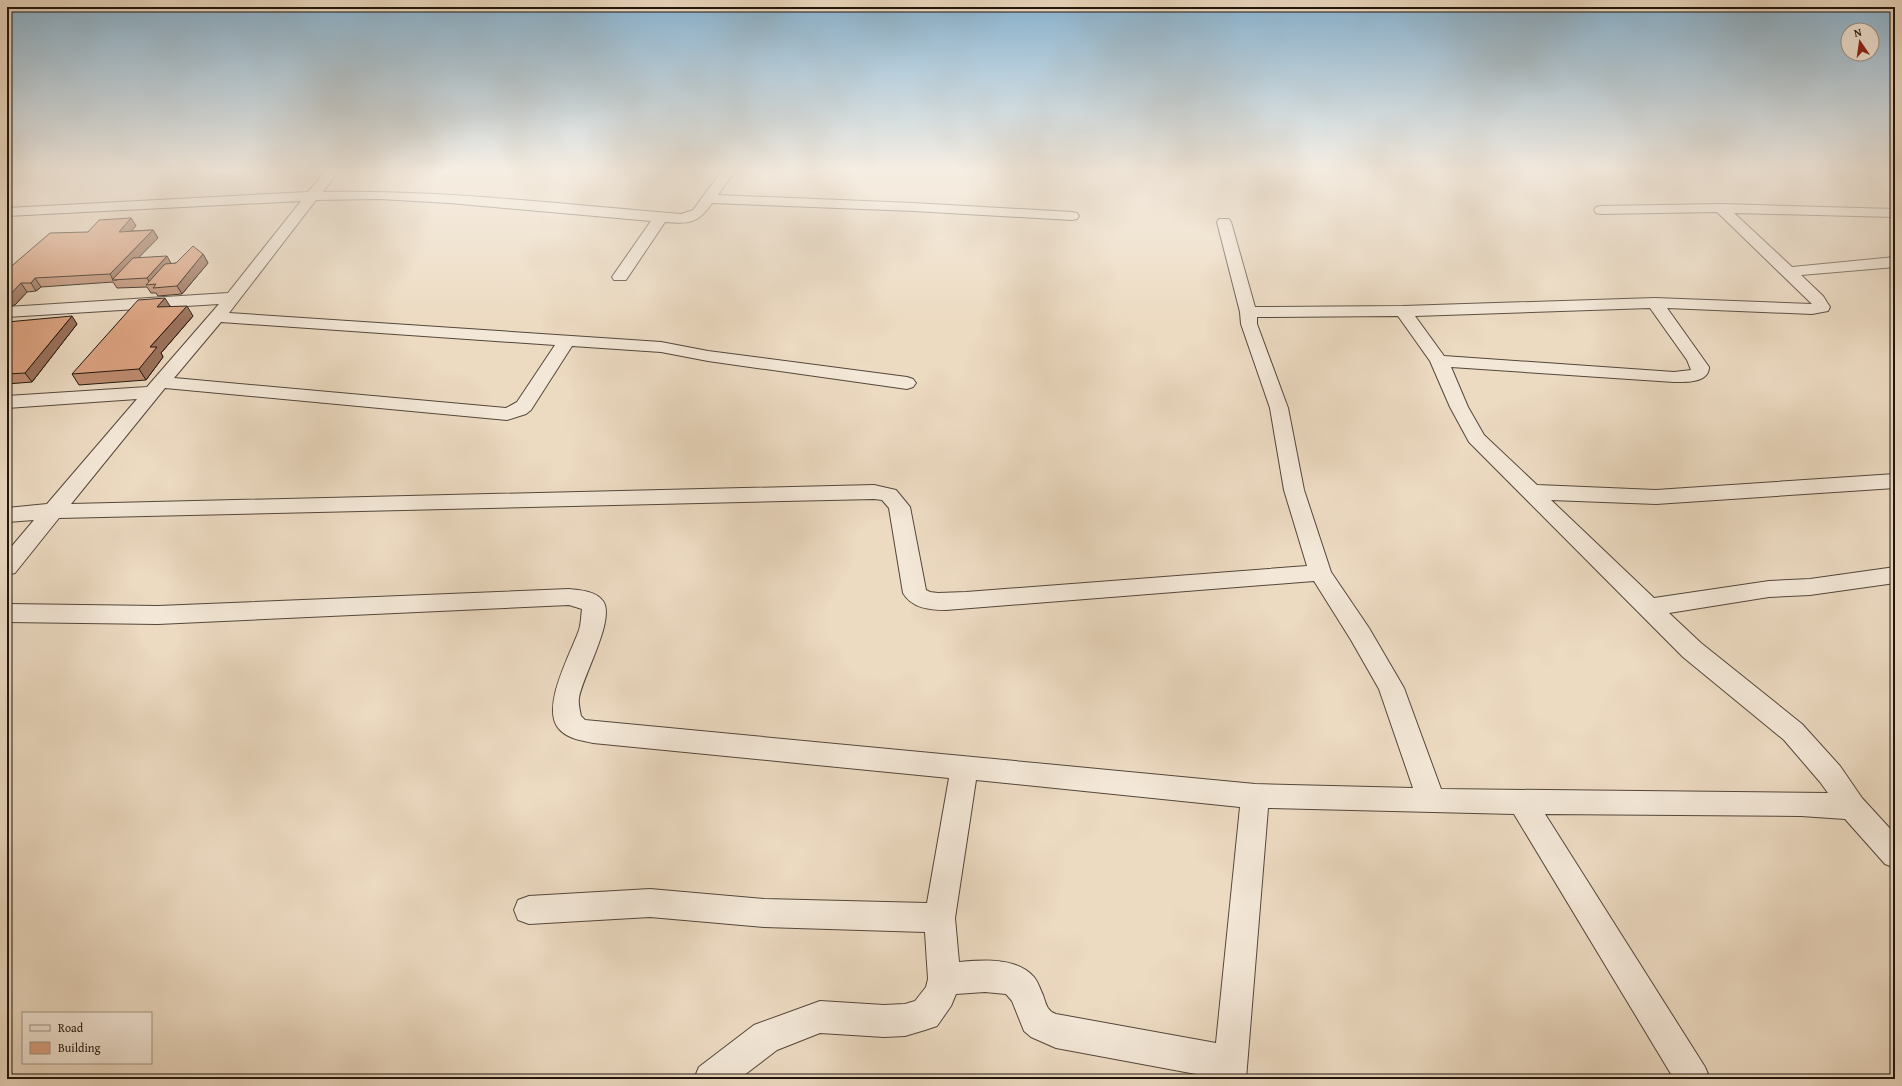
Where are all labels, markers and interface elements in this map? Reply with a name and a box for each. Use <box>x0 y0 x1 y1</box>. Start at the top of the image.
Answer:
north arrow <box>1840 22 1880 62</box>
text: N <box>1852 23 1864 41</box>
legend <box>22 1012 152 1064</box>
text: Road <box>58 1019 84 1036</box>
text: Building <box>58 1039 101 1056</box>

